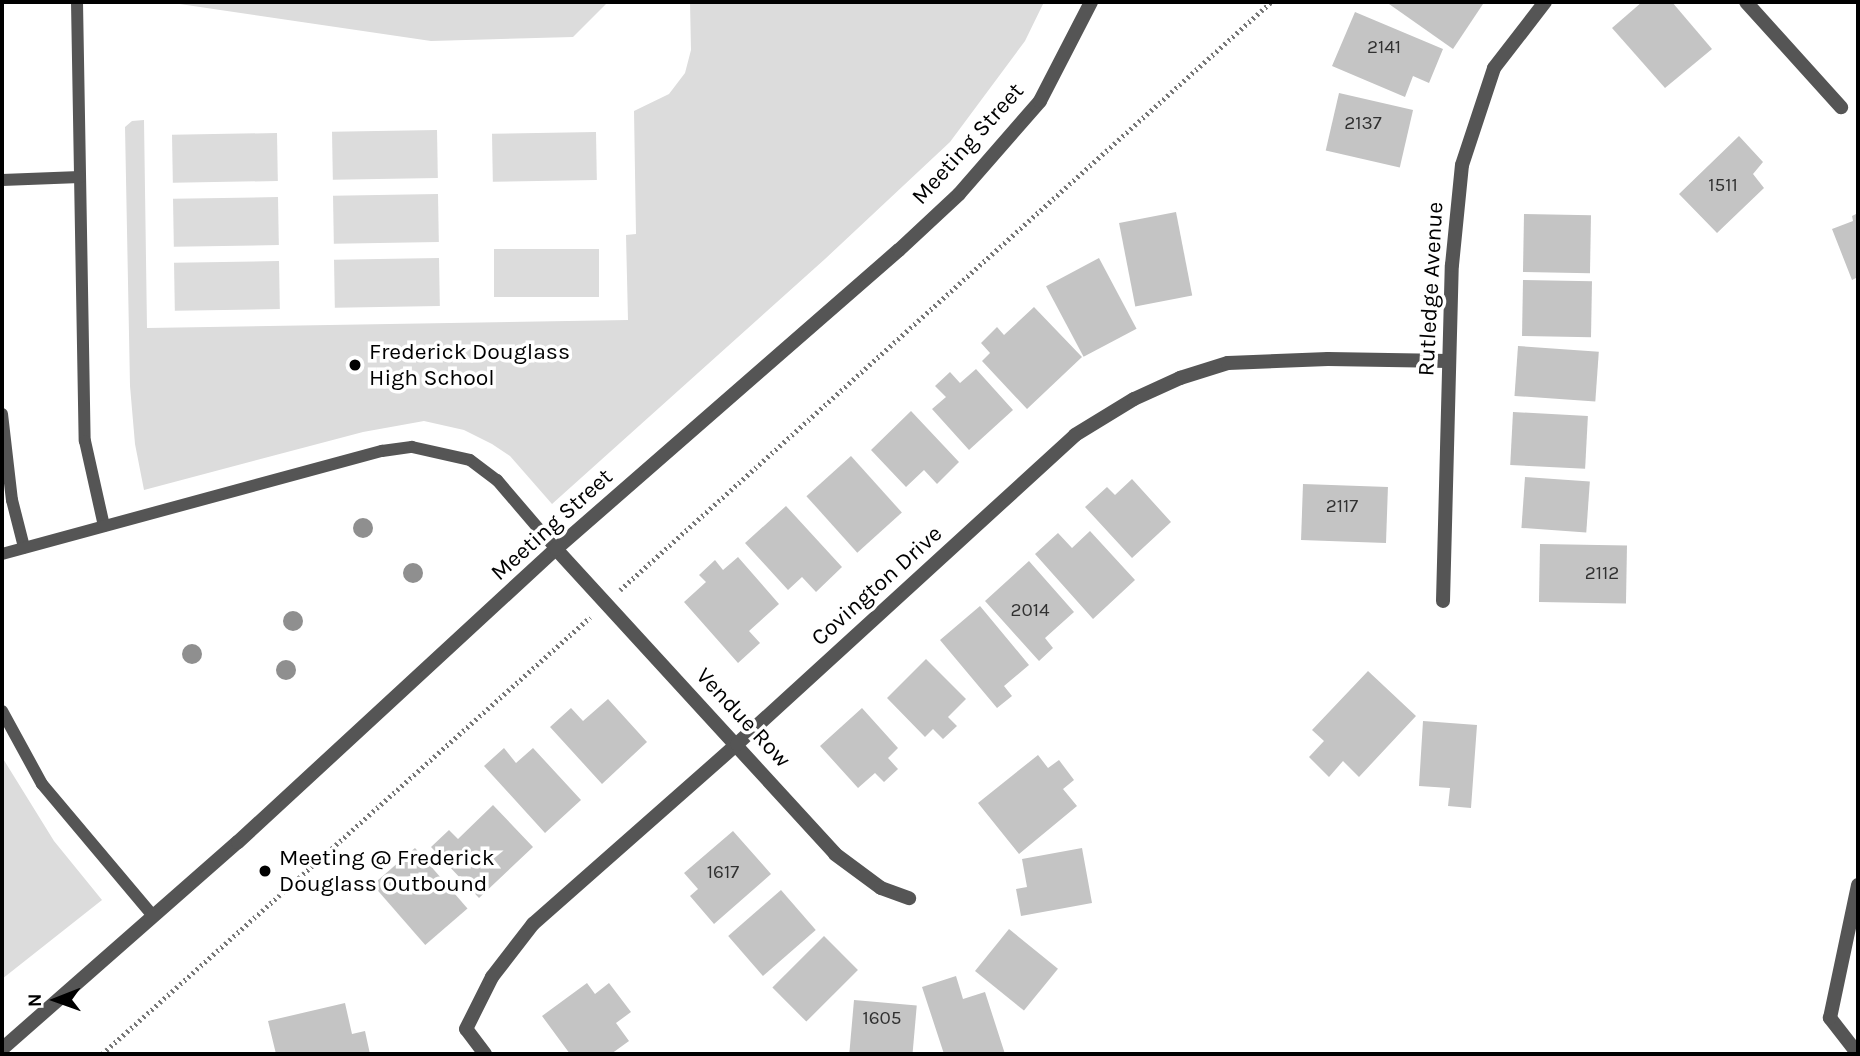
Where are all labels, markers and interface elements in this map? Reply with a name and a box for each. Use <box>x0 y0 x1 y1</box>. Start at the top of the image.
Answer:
house number: 2141 <box>1367 37 1401 59</box>
street label: Meeting Street <box>906 78 1030 210</box>
house number: 2137 <box>1344 113 1382 135</box>
house number: 1511 <box>1708 175 1738 197</box>
street label: Rutledge Avenue <box>1413 201 1449 377</box>
place label: Frederick Douglass High School <box>369 338 570 392</box>
marker: Frederick Douglass High School <box>347 357 363 373</box>
street label: Meeting Street <box>486 463 618 587</box>
house number: 2117 <box>1326 496 1358 518</box>
street label: Covington Drive <box>806 520 948 652</box>
house number: 2112 <box>1585 563 1619 585</box>
house number: 2014 <box>1010 600 1050 622</box>
street label: Vendue Row <box>690 662 796 774</box>
place label: Meeting @ Frederick Douglass Outbound <box>279 844 495 898</box>
house number: 1617 <box>707 862 739 884</box>
marker: Meeting @ Frederick Douglass Outbound <box>257 863 273 879</box>
north arrow <box>21 965 91 1035</box>
text: N <box>24 993 46 1007</box>
house number: 1605 <box>862 1008 902 1030</box>

